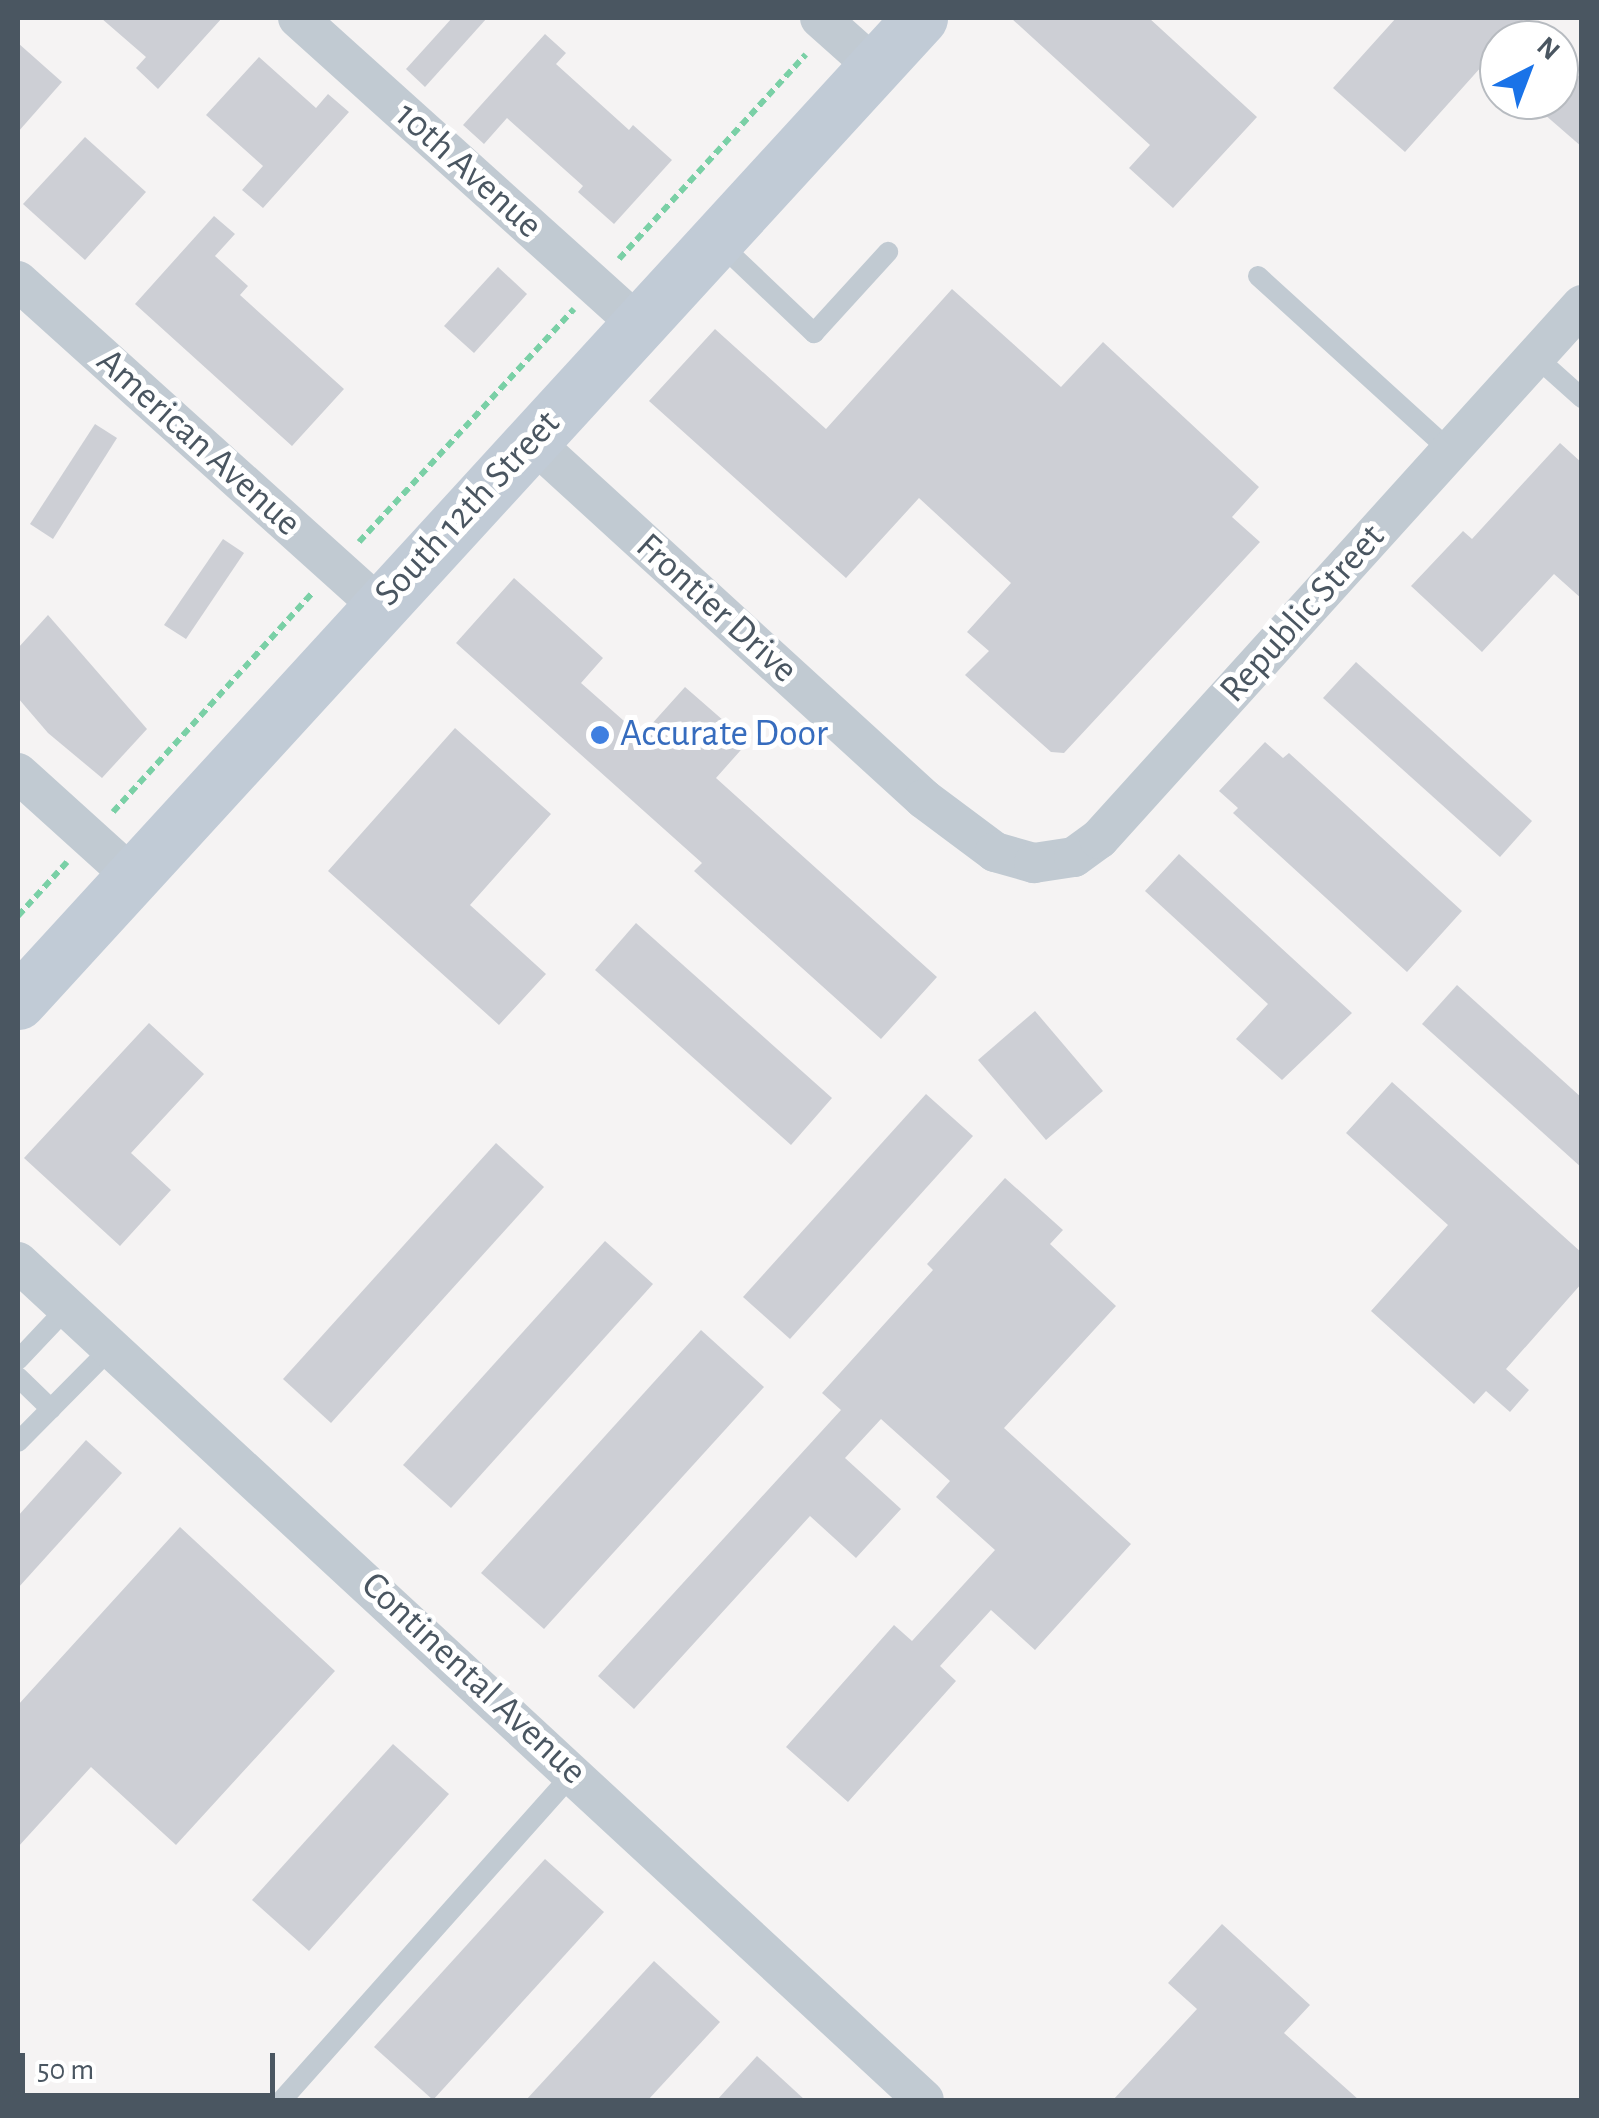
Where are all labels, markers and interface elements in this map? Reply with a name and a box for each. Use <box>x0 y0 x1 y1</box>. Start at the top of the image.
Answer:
north arrow <box>1479 20 1579 120</box>
text: N <box>1531 32 1564 66</box>
street label: 10th Avenue <box>385 93 551 249</box>
street label: American Avenue <box>86 339 310 547</box>
street label: South 12th Street <box>366 402 570 616</box>
street label: Republic Street <box>1211 515 1395 713</box>
street label: Frontier Drive <box>626 525 806 693</box>
place label: Accurate Door <box>620 712 828 758</box>
marker: Accurate Door <box>589 724 611 746</box>
street label: Continental Avenue <box>351 1563 595 1795</box>
scale bar <box>25 2033 280 2095</box>
text: 50 m <box>37 2055 94 2085</box>

